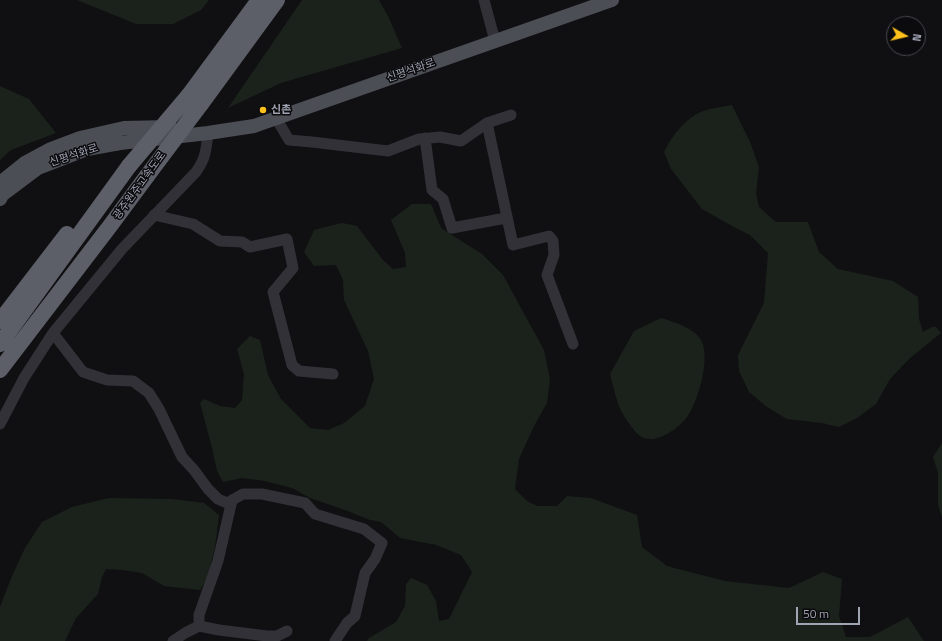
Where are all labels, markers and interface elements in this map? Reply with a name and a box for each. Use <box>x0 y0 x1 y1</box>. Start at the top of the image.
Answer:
north arrow <box>886 16 926 56</box>
text: N <box>908 33 925 42</box>
street label: 신평석화로 <box>385 57 437 85</box>
place label: 신촌 <box>271 103 291 117</box>
marker: 신촌 <box>258 105 268 115</box>
street label: 신평석화로 <box>48 142 100 170</box>
street label: 광주원주고속도로 <box>111 149 169 223</box>
scale bar <box>798 599 862 625</box>
text: 50 m <box>803 604 829 623</box>

